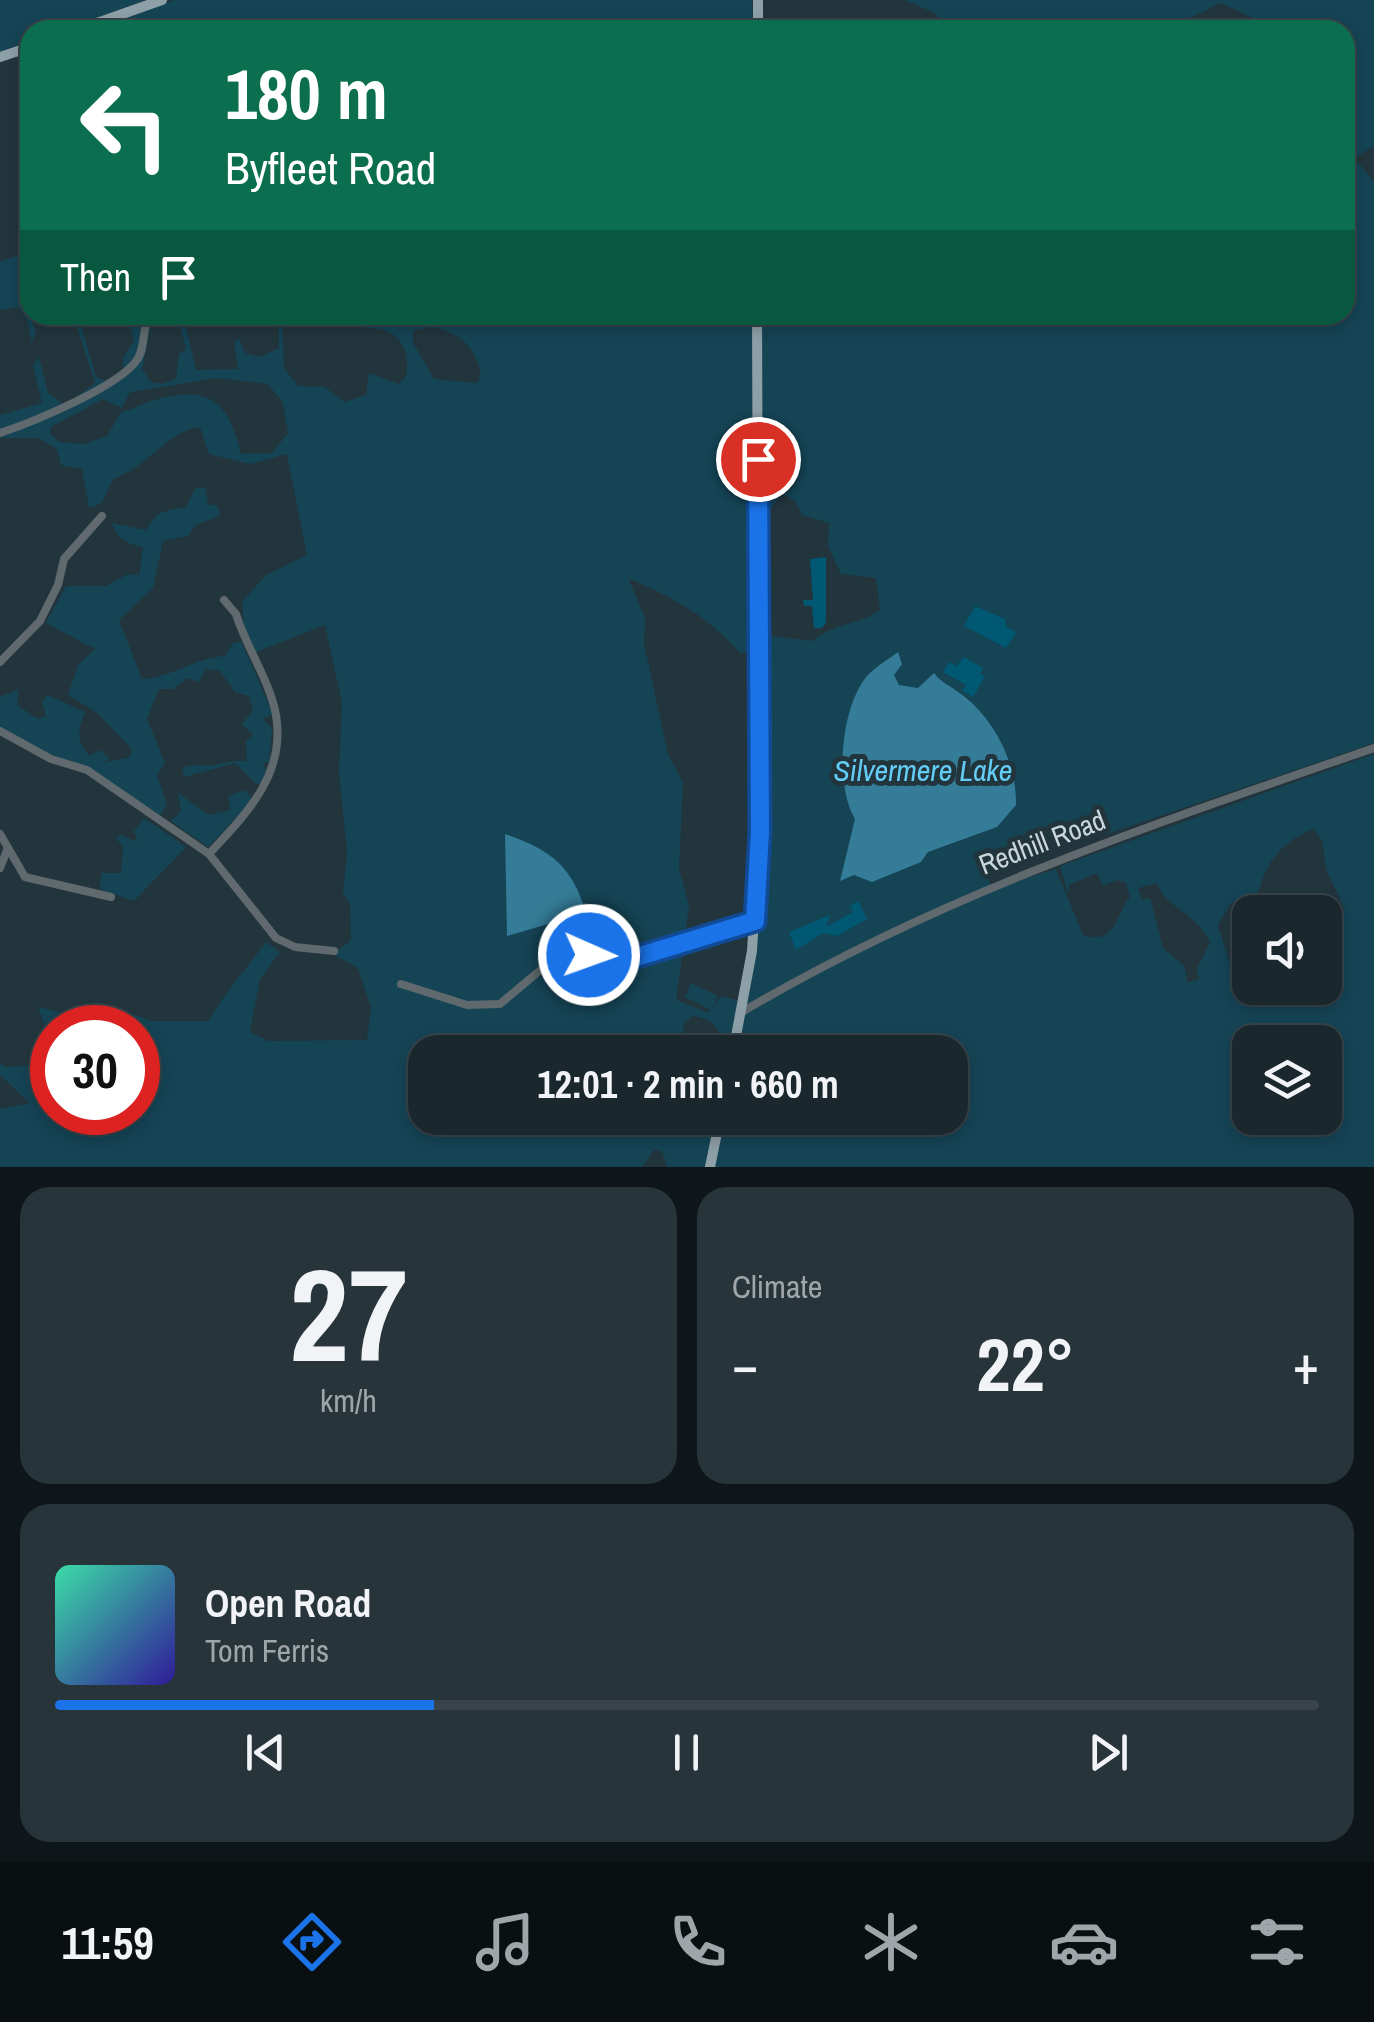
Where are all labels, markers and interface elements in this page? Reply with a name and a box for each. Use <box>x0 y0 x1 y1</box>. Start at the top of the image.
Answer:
text: 180 m <box>225 47 388 141</box>
icon: left <box>60 60 190 190</box>
text: Byfleet Road <box>225 137 436 198</box>
icon: arrive <box>151 250 206 305</box>
text: Then <box>60 252 131 303</box>
pin <box>716 417 801 502</box>
icon: arrive <box>731 432 786 487</box>
water label: Silvermere Lake <box>833 750 1013 790</box>
street label: Redhill Road <box>973 800 1111 884</box>
map controls <box>1232 895 1342 1135</box>
button: sound <box>1232 895 1342 1005</box>
position arrow <box>537 903 641 1007</box>
speed limit sign: 30 <box>30 1005 160 1135</box>
button: layers <box>1232 1025 1342 1135</box>
text: 12:01 · 2 min · 660 m <box>537 1059 839 1110</box>
text: 27 <box>289 1226 408 1402</box>
text: Climate <box>732 1265 822 1308</box>
text: 22° <box>976 1313 1075 1414</box>
text: − <box>732 1327 758 1401</box>
text: + <box>1293 1327 1319 1401</box>
text: km/h <box>320 1379 377 1422</box>
text: Open Road <box>205 1578 371 1629</box>
text: Tom Ferris <box>205 1629 329 1672</box>
icon: previous <box>238 1725 293 1780</box>
icon: pause <box>659 1725 714 1780</box>
icon: next <box>1081 1725 1136 1780</box>
icon: directions <box>277 1907 347 1977</box>
icon: music <box>470 1907 540 1977</box>
icon: phone <box>663 1907 733 1977</box>
icon: climate <box>856 1907 926 1977</box>
icon: car <box>1049 1907 1119 1977</box>
icon: filters <box>1242 1907 1312 1977</box>
text: 11:59 <box>62 1912 154 1973</box>

